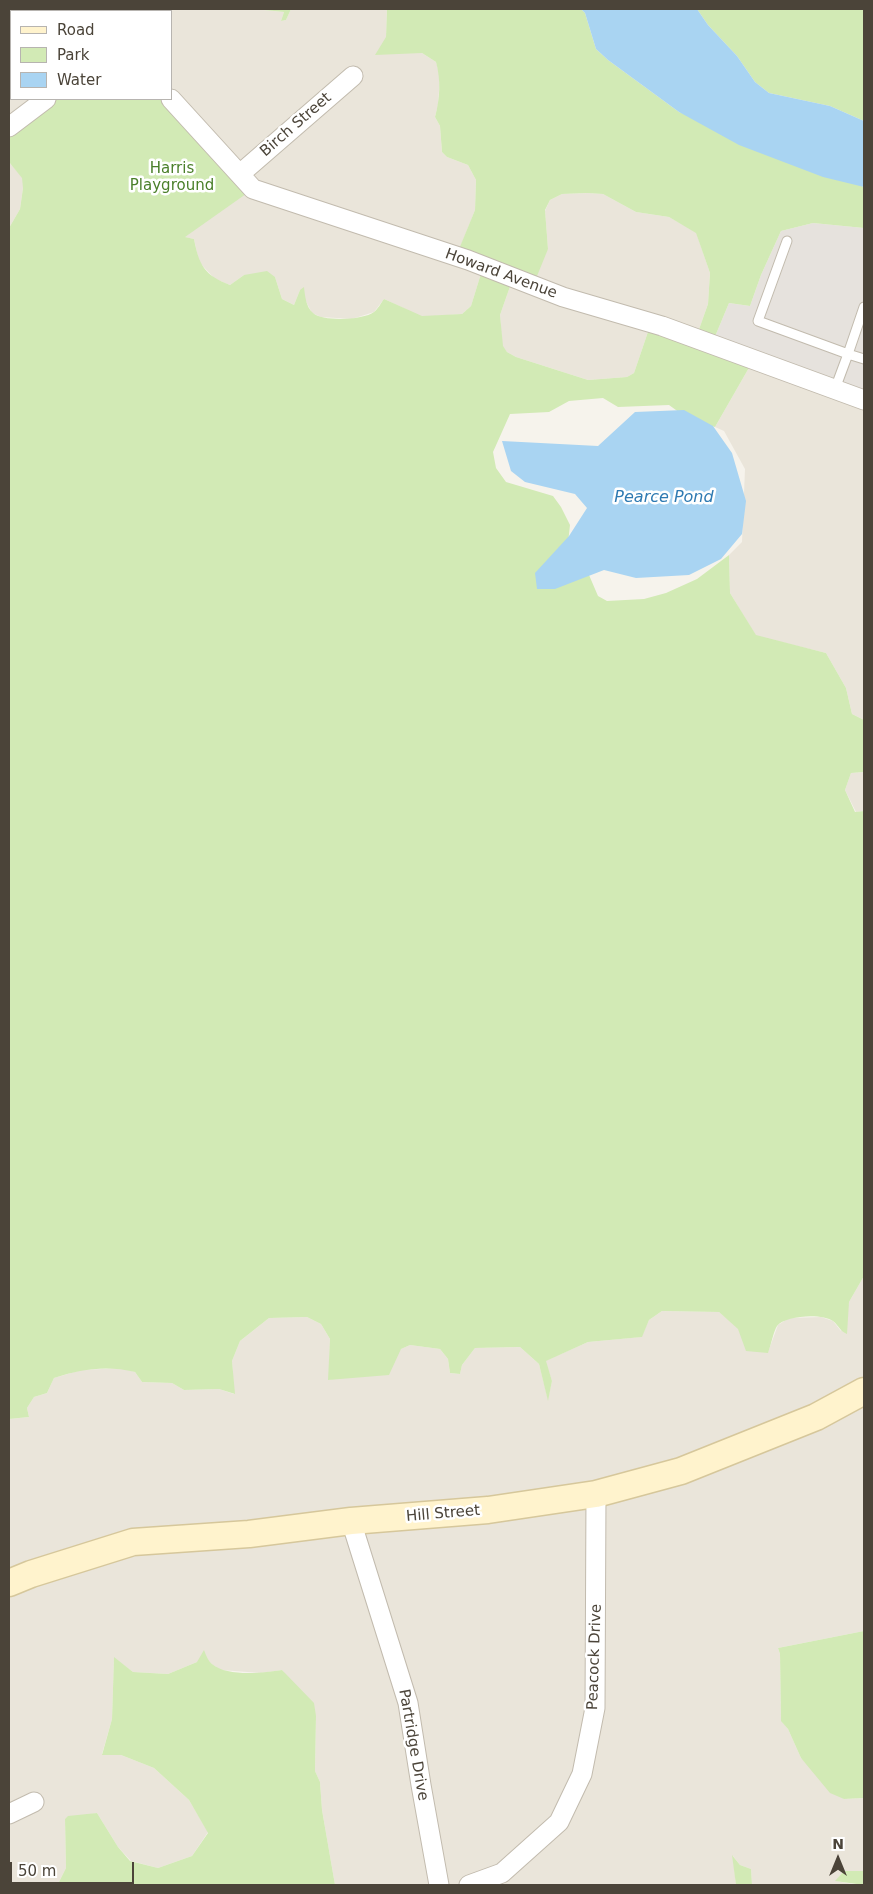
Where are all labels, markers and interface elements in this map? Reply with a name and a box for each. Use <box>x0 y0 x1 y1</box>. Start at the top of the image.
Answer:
legend <box>10 10 172 100</box>
text: Road <box>57 21 95 39</box>
text: Park <box>57 46 89 64</box>
text: Water <box>57 71 101 89</box>
street label: Birch Street <box>257 89 335 161</box>
park label: Harris Playground <box>130 160 214 195</box>
street label: Howard Avenue <box>443 245 559 303</box>
water label: Pearce Pond <box>614 488 714 508</box>
street label: Hill Street <box>405 1502 481 1526</box>
street label: Peacock Drive <box>584 1604 606 1710</box>
street label: Partridge Drive <box>394 1688 432 1802</box>
north arrow <box>813 1834 863 1884</box>
text: N <box>832 1836 844 1852</box>
scale bar <box>12 1852 136 1884</box>
text: 50 m <box>18 1862 56 1880</box>

